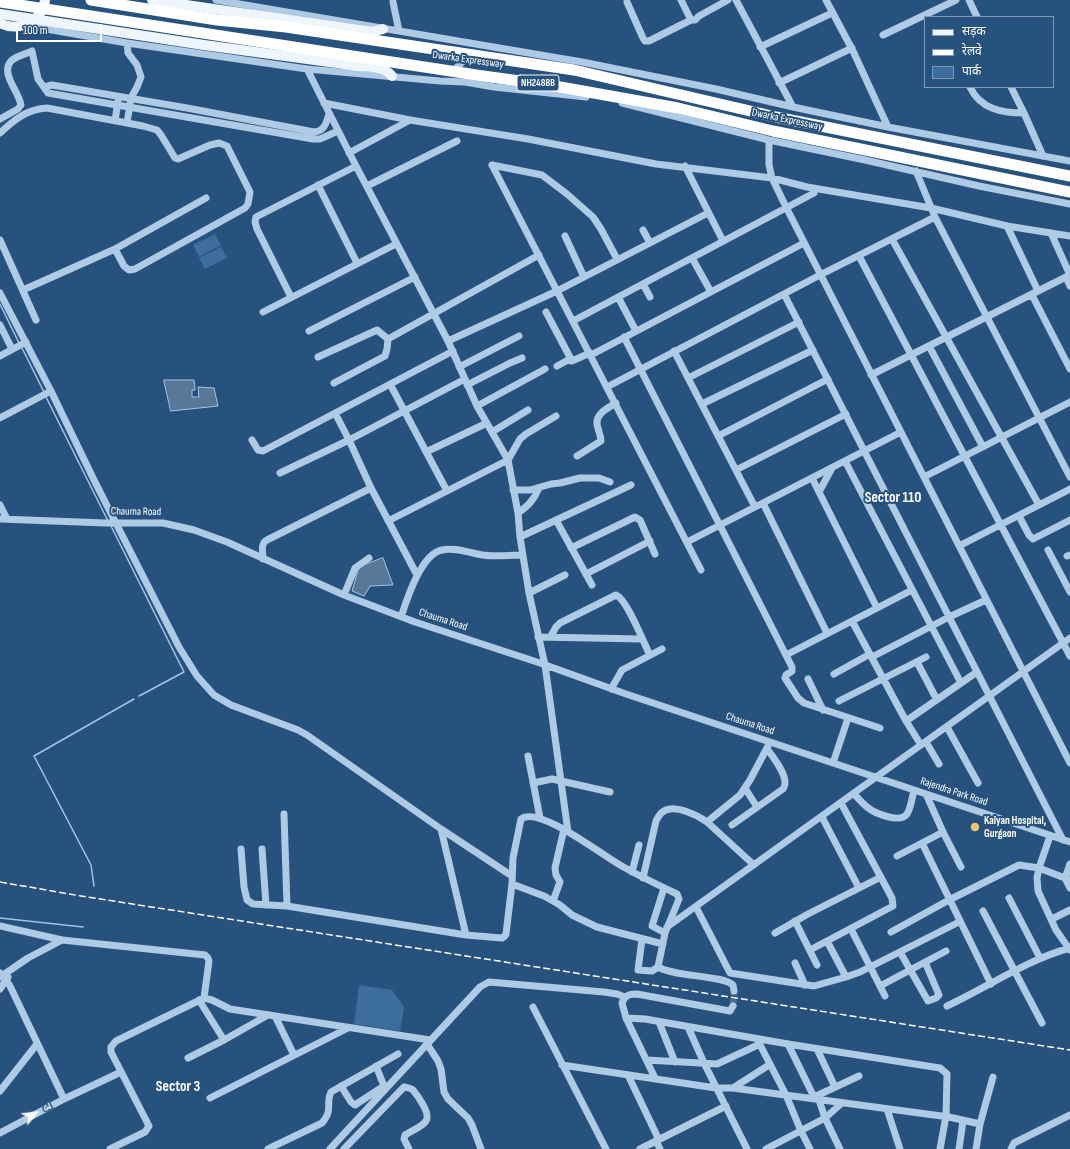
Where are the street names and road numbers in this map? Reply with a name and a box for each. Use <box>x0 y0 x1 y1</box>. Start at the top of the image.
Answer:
street label: Dwarka Expressway <box>432 48 504 72</box>
road number: NH248BB <box>517 75 559 91</box>
street label: Dwarka Expressway <box>750 106 824 134</box>
street label: Chauma Road <box>111 505 161 519</box>
street label: Chauma Road <box>417 606 469 634</box>
street label: Chauma Road <box>724 710 776 738</box>
street label: Rajendra Park Road <box>919 775 989 809</box>

